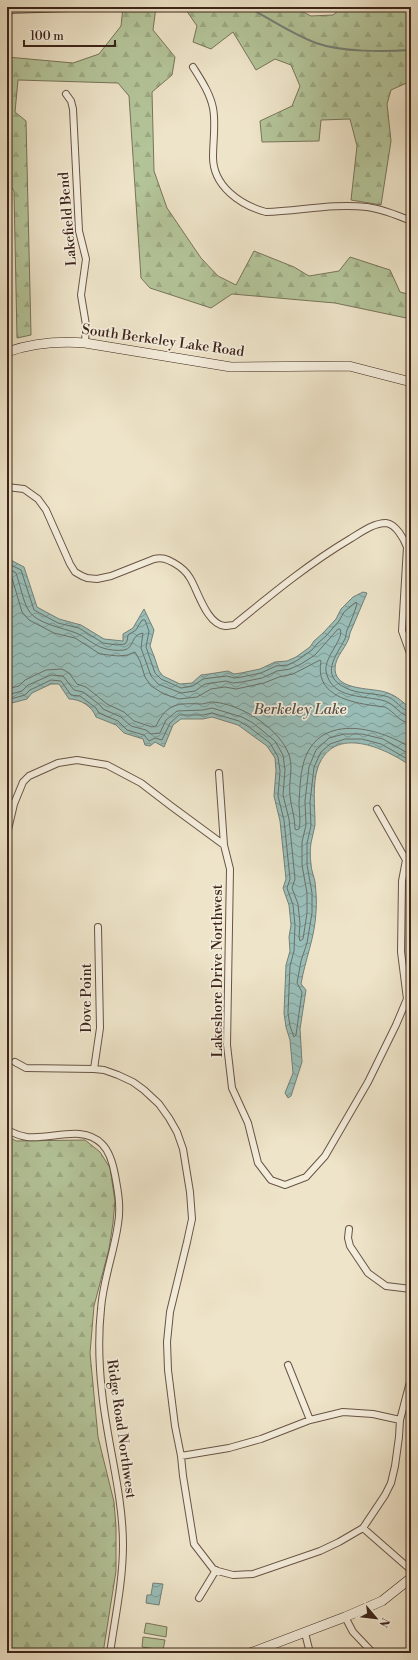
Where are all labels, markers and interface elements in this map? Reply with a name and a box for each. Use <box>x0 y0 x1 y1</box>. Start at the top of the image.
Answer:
scale bar <box>24 22 115 48</box>
text: 100 m <box>30 29 64 44</box>
street label: Lakefield Bend <box>55 171 81 267</box>
street label: South Berkeley Lake Road <box>80 321 246 361</box>
water label: Berkeley Lake <box>252 700 347 719</box>
street label: Lakeshore Drive Northwest <box>209 884 227 1058</box>
street label: Dove Point <box>78 963 96 1033</box>
street label: Ridge Road Northwest <box>102 1358 140 1500</box>
north arrow <box>356 1598 396 1638</box>
text: N <box>376 1615 392 1630</box>

